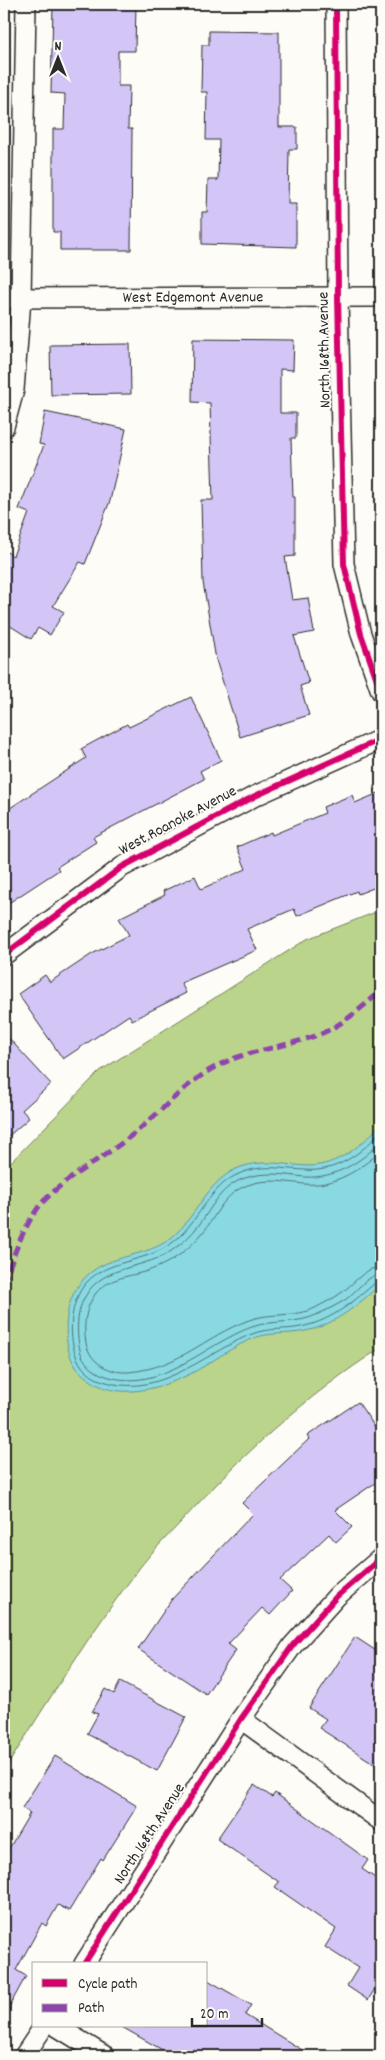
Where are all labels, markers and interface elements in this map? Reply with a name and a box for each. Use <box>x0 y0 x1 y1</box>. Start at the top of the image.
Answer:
north arrow <box>32 32 82 82</box>
text: N <box>55 37 62 57</box>
street label: West Edgemont Avenue <box>123 286 263 309</box>
street label: North 168th Avenue <box>312 292 338 408</box>
street label: West Roanoke Avenue <box>115 780 241 862</box>
street label: North 168th Avenue <box>109 1779 191 1889</box>
legend <box>32 1962 208 2028</box>
text: Cycle path <box>78 1974 138 1996</box>
scale bar <box>192 1995 262 2027</box>
text: Path <box>78 1998 104 2020</box>
text: 20 m <box>200 2004 228 2026</box>

